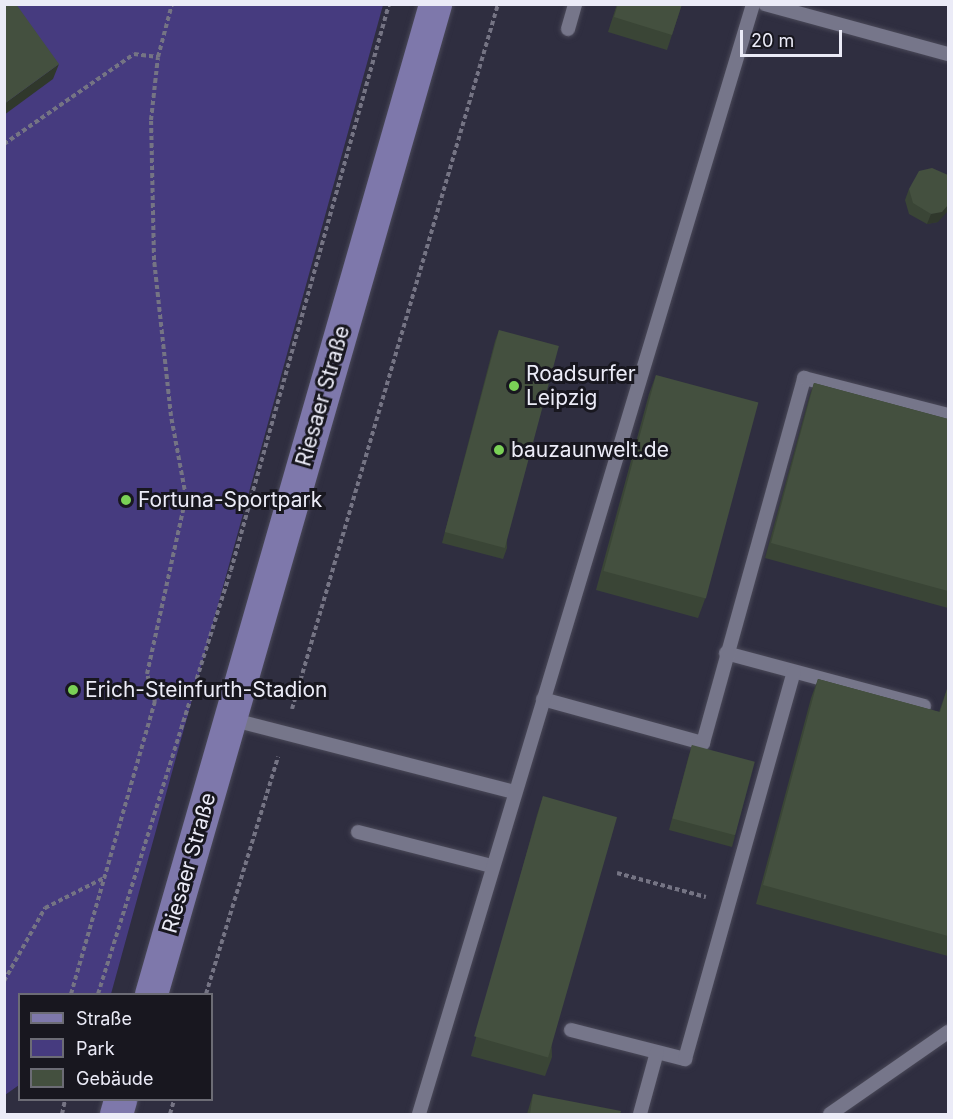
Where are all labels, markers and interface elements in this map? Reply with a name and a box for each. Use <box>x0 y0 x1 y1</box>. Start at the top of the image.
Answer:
scale bar <box>743 18 845 56</box>
text: 20 m <box>751 30 794 51</box>
street label: Riesaer Straße <box>291 323 355 469</box>
place label: Roadsurfer Leipzig <box>526 361 636 411</box>
marker: Roadsurfer Leipzig <box>507 379 521 393</box>
place label: bauzaunwelt.de <box>511 437 669 463</box>
marker: bauzaunwelt.de <box>492 443 506 457</box>
place label: Fortuna-Sportpark <box>138 487 322 513</box>
marker: Fortuna-Sportpark <box>119 493 133 507</box>
place label: Erich-Steinfurth-Stadion <box>85 677 327 703</box>
marker: Erich-Steinfurth-Stadion <box>66 683 80 697</box>
street label: Riesaer Straße <box>157 790 221 936</box>
legend <box>18 993 213 1101</box>
text: Straße <box>76 1008 132 1029</box>
text: Park <box>76 1038 115 1059</box>
text: Gebäude <box>76 1068 153 1089</box>

